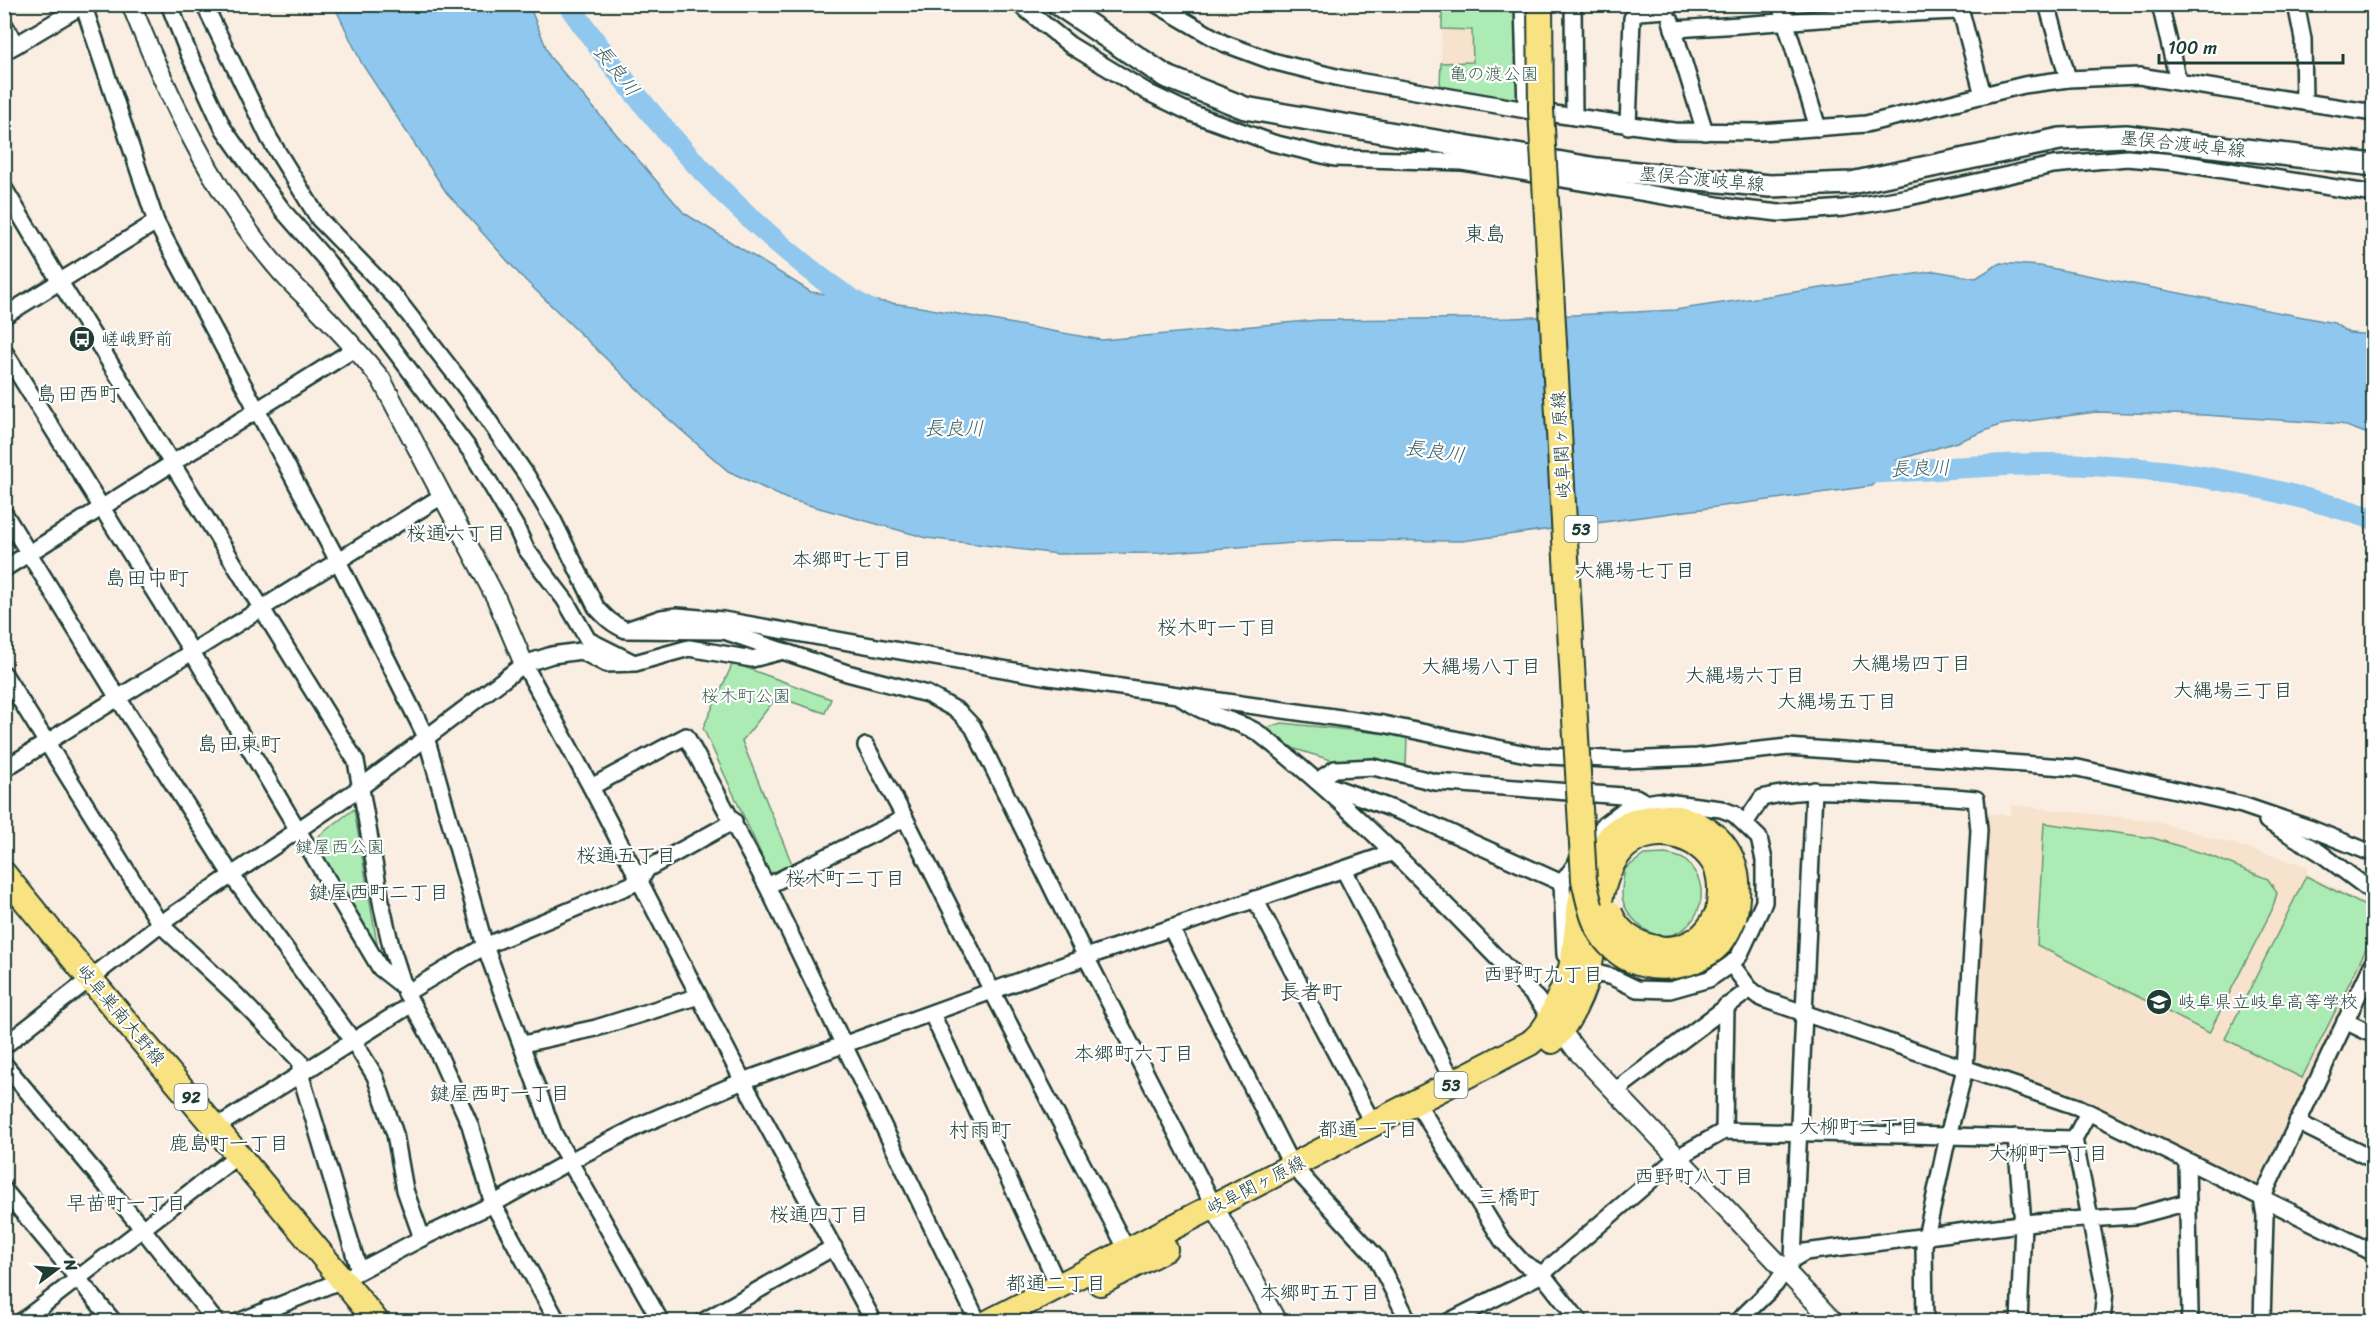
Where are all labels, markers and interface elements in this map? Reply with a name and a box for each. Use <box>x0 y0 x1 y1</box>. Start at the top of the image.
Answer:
scale bar <box>2159 27 2344 65</box>
text: 100 m <box>2168 32 2217 64</box>
water label: 長良川 <box>584 36 649 105</box>
park label: 亀の渡公園 <box>1449 58 1539 90</box>
street label: 墨俣合渡岐阜線 <box>2119 122 2247 166</box>
street label: 墨俣合渡岐阜線 <box>1638 158 1766 200</box>
district label: 東島 <box>1464 215 1506 253</box>
place label: 嵯峨野前 <box>101 323 173 355</box>
bus stop icon: 嵯峨野前 <box>67 324 97 354</box>
district label: 島田西町 <box>36 375 120 413</box>
street label: 岐阜関ヶ原線 <box>1542 390 1580 500</box>
water label: 長良川 <box>924 411 984 446</box>
water label: 長良川 <box>1403 430 1467 473</box>
water label: 長良川 <box>1889 450 1951 487</box>
district label: 桜通六丁目 <box>406 516 506 551</box>
road number: 53 <box>1564 516 1598 542</box>
district label: 本郷町七丁目 <box>792 542 912 577</box>
district label: 大縄場七丁目 <box>1575 553 1695 588</box>
district label: 島田中町 <box>105 559 189 597</box>
district label: 桜木町一丁目 <box>1157 610 1277 645</box>
district label: 大縄場四丁目 <box>1851 646 1971 681</box>
district label: 大縄場八丁目 <box>1421 649 1541 684</box>
district label: 大縄場六丁目 <box>1685 658 1805 693</box>
district label: 大縄場三丁目 <box>2173 673 2293 708</box>
park label: 桜木町公園 <box>701 680 791 712</box>
district label: 大縄場五丁目 <box>1777 684 1897 719</box>
district label: 島田東町 <box>197 725 281 763</box>
park label: 鍵屋西公園 <box>295 831 385 863</box>
district label: 桜通五丁目 <box>576 838 676 873</box>
district label: 桜木町二丁目 <box>785 861 905 896</box>
district label: 鍵屋西町二丁目 <box>309 875 449 910</box>
street label: 岐阜巣南大野線 <box>68 956 174 1074</box>
district label: 西野町九丁目 <box>1483 957 1603 992</box>
district label: 長者町 <box>1280 973 1343 1011</box>
place label: 岐阜県立岐阜高等学校 <box>2178 986 2358 1018</box>
school or university icon: 岐阜県立岐阜高等学校 <box>2144 987 2174 1017</box>
district label: 本郷町六丁目 <box>1074 1036 1194 1071</box>
road number: 53 <box>1434 1072 1468 1098</box>
district label: 鍵屋西町一丁目 <box>430 1076 570 1111</box>
road number: 92 <box>174 1084 207 1110</box>
district label: 大柳町二丁目 <box>1799 1109 1919 1144</box>
district label: 村雨町 <box>949 1111 1012 1149</box>
district label: 都通一丁目 <box>1318 1112 1418 1147</box>
district label: 鹿島町一丁目 <box>169 1126 289 1161</box>
district label: 大柳町一丁目 <box>1988 1136 2108 1171</box>
street label: 岐阜関ヶ原線 <box>1201 1146 1311 1224</box>
district label: 西野町八丁目 <box>1634 1159 1754 1194</box>
district label: 三橋町 <box>1477 1178 1540 1216</box>
district label: 早苗町一丁目 <box>66 1186 186 1221</box>
district label: 桜通四丁目 <box>769 1197 869 1232</box>
north arrow <box>27 1239 87 1299</box>
text: N <box>55 1255 87 1275</box>
district label: 都通二丁目 <box>1006 1266 1106 1301</box>
district label: 本郷町五丁目 <box>1260 1275 1380 1310</box>

